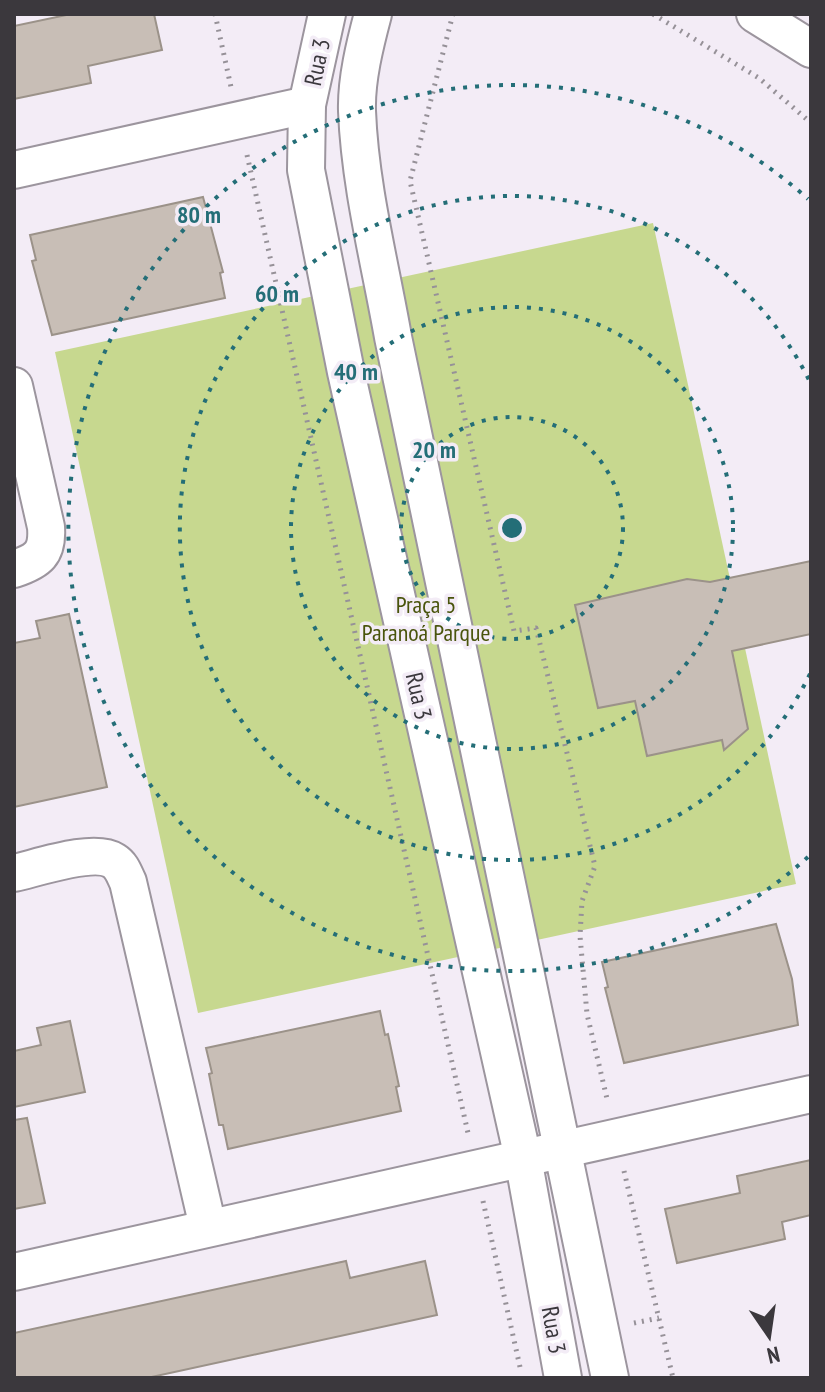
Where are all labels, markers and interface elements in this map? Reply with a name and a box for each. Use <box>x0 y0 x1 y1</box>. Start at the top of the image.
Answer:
street label: Rua 3 <box>297 36 337 88</box>
text: 80 m <box>177 199 221 230</box>
text: 60 m <box>255 278 299 309</box>
text: 40 m <box>334 356 378 387</box>
text: 20 m <box>412 434 456 465</box>
centre of rings <box>498 514 526 542</box>
park label: Praça 5 Paranoá Parque <box>362 589 490 648</box>
street label: Rua 3 <box>399 669 439 723</box>
north arrow <box>729 1296 809 1376</box>
street label: Rua 3 <box>535 1304 573 1356</box>
text: N <box>765 1341 782 1370</box>

